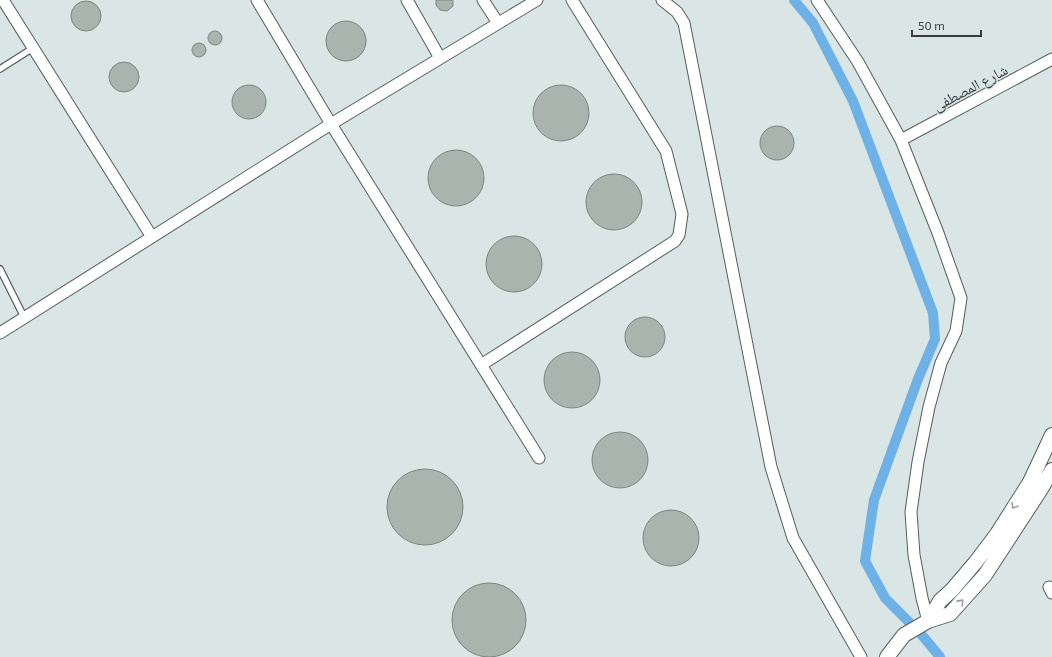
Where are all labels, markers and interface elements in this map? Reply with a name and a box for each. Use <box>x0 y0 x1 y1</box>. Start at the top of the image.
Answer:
scale bar <box>912 12 981 38</box>
text: 50 m <box>918 18 945 32</box>
street label: شارع المصطفى <box>930 60 1011 116</box>
one-way arrow <box>1012 502 1019 509</box>
one-way arrow <box>956 599 963 606</box>

